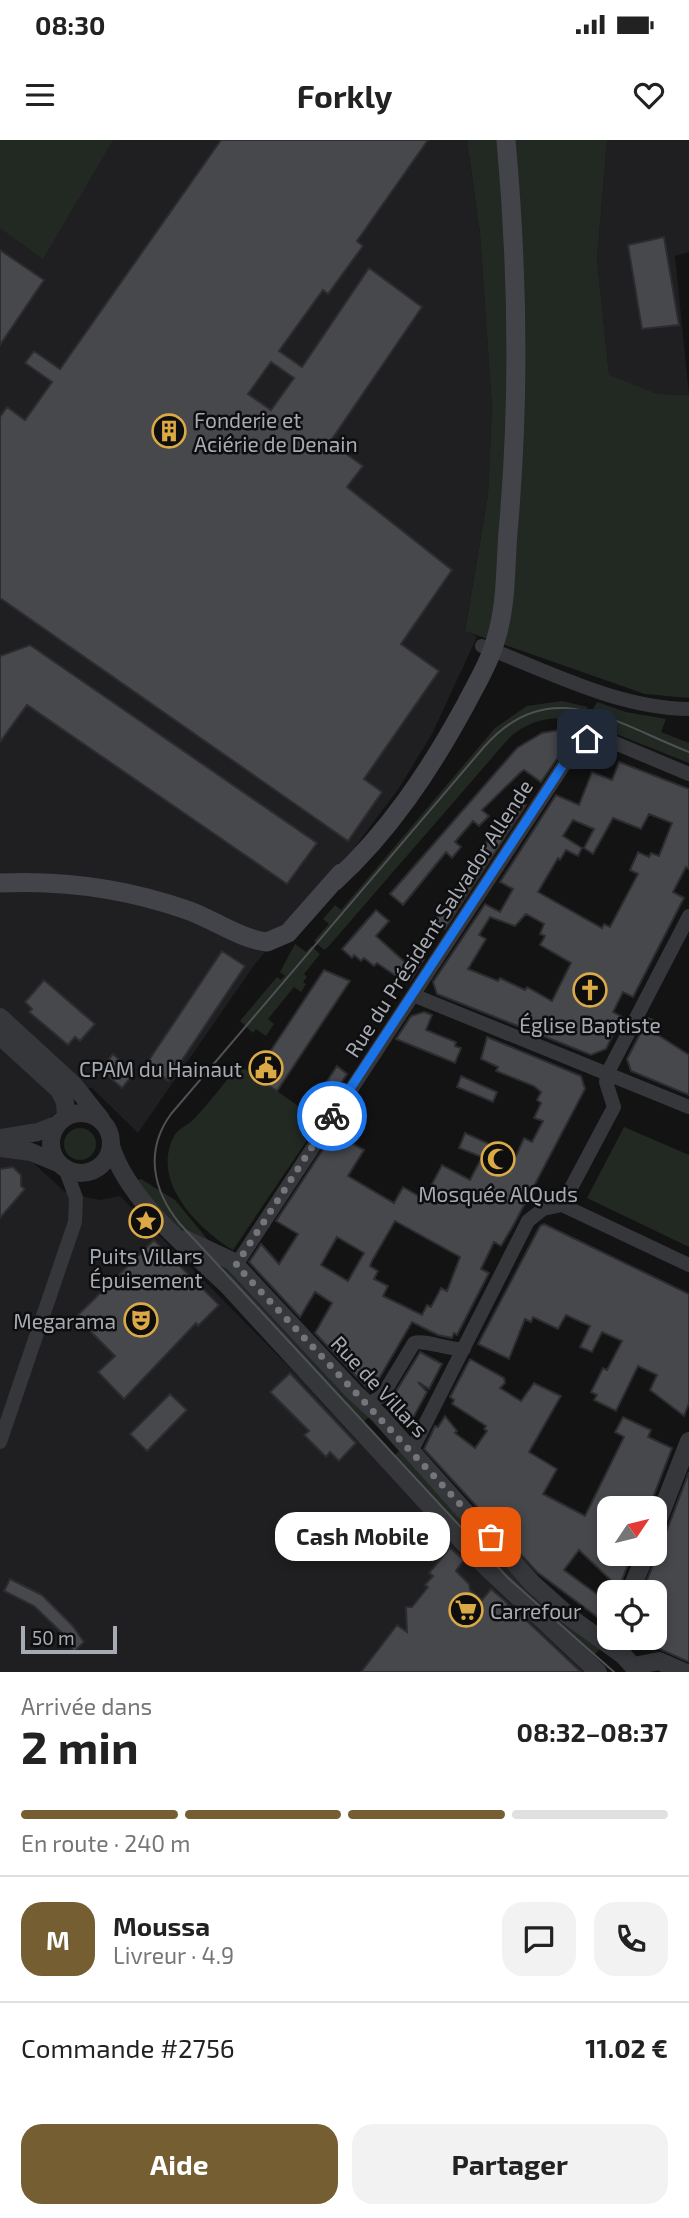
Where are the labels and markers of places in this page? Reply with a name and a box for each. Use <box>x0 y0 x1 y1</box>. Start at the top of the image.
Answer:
place label: Fonderie et Aciérie de Denain <box>194 407 358 456</box>
building icon: Fonderie et Aciérie de Denain <box>150 412 188 450</box>
pin <box>557 709 617 769</box>
church icon: Église Baptiste <box>571 971 609 1009</box>
place label: Église Baptiste <box>519 1012 661 1037</box>
public building icon: CPAM du Hainaut <box>247 1049 285 1087</box>
place label: CPAM du Hainaut <box>79 1056 242 1081</box>
mosque icon: Mosquée AlQuds <box>479 1140 517 1178</box>
place label: Mosquée AlQuds <box>418 1181 578 1207</box>
place icon: Puits Villars Épuisement <box>127 1202 165 1240</box>
place label: Puits Villars Épuisement <box>89 1243 203 1292</box>
theatre icon: Megarama <box>122 1301 160 1339</box>
place label: Megarama <box>13 1308 116 1333</box>
pin <box>461 1507 521 1567</box>
callout: Cash Mobile <box>274 1512 449 1562</box>
supermarket icon: Carrefour <box>447 1591 485 1629</box>
place label: Carrefour <box>490 1598 582 1623</box>

